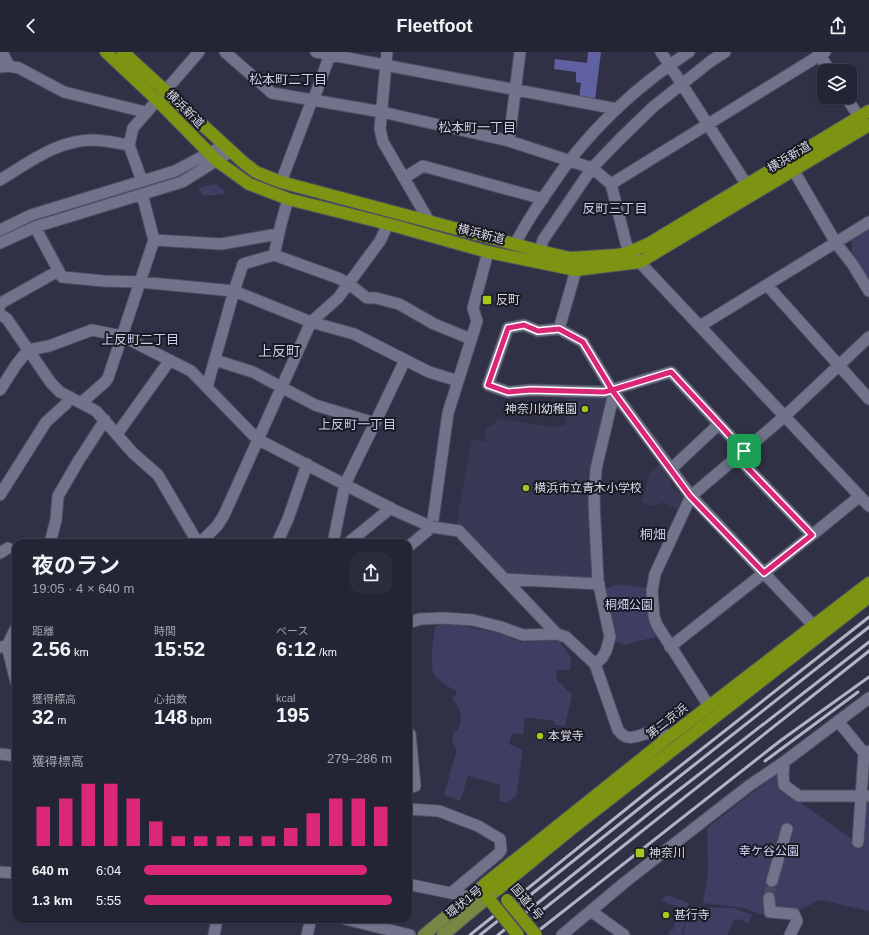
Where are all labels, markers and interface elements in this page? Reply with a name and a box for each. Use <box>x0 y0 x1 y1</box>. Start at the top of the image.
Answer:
icon: back <box>20 15 42 37</box>
icon: share <box>827 15 849 37</box>
text: Fleetfoot <box>397 16 473 36</box>
map controls <box>817 64 857 104</box>
button: layers <box>817 64 857 104</box>
district label: 松本町二丁目 <box>249 72 327 87</box>
street label: 横浜新道 <box>163 87 207 131</box>
district label: 松本町一丁目 <box>438 120 516 135</box>
street label: 横浜新道 <box>765 139 813 175</box>
district label: 反町三丁目 <box>582 201 648 216</box>
street label: 横浜新道 <box>456 221 506 247</box>
place label: 反町 <box>496 293 520 307</box>
marker: 反町 <box>481 294 493 306</box>
district label: 上反町二丁目 <box>101 332 179 347</box>
district label: 上反町 <box>258 343 300 359</box>
place label: 神奈川幼稚園 <box>505 402 577 416</box>
marker: 神奈川幼稚園 <box>580 404 590 414</box>
district label: 上反町一丁目 <box>318 417 396 432</box>
pin <box>727 434 761 468</box>
icon: arrive <box>733 440 755 462</box>
place label: 横浜市立青木小学校 <box>534 481 642 495</box>
marker: 横浜市立青木小学校 <box>521 483 531 493</box>
district label: 桐畑 <box>640 527 666 542</box>
button: share <box>350 552 392 594</box>
text: 夜のラン <box>32 553 120 578</box>
text: 19:05 · 4 × 640 m <box>32 581 134 596</box>
park label: 桐畑公園 <box>605 598 653 612</box>
text: 距離 <box>32 625 54 637</box>
text: 時間 <box>154 625 176 637</box>
text: ペース <box>276 625 308 637</box>
text: 2.56 <box>32 638 71 660</box>
text: 15:52 <box>154 638 205 660</box>
text: 6:12 <box>276 638 316 660</box>
text: km <box>71 646 89 658</box>
text: /km <box>316 646 337 658</box>
text: kcal <box>276 692 296 704</box>
text: 獲得標高 <box>32 693 76 705</box>
text: 心拍数 <box>154 693 187 705</box>
street label: 第二京浜 <box>644 701 690 741</box>
text: 195 <box>276 704 309 726</box>
text: 32 <box>32 706 54 728</box>
text: 148 <box>154 706 187 728</box>
text: m <box>54 714 66 726</box>
text: bpm <box>187 714 212 726</box>
place label: 本覚寺 <box>548 729 584 743</box>
marker: 本覚寺 <box>535 731 545 741</box>
text: 279–286 m <box>327 751 392 766</box>
text: 獲得標高 <box>32 754 84 769</box>
park label: 幸ケ谷公園 <box>739 844 799 858</box>
place label: 神奈川 <box>649 846 685 860</box>
marker: 神奈川 <box>634 847 646 859</box>
text: 640 m <box>32 863 69 878</box>
text: 6:04 <box>96 863 121 878</box>
street label: 国道1号 <box>508 881 546 923</box>
street label: 環状1号 <box>443 883 485 921</box>
text: 1.3 km <box>32 893 72 908</box>
text: 5:55 <box>96 893 121 908</box>
place label: 甚行寺 <box>674 908 710 922</box>
marker: 甚行寺 <box>661 910 671 920</box>

